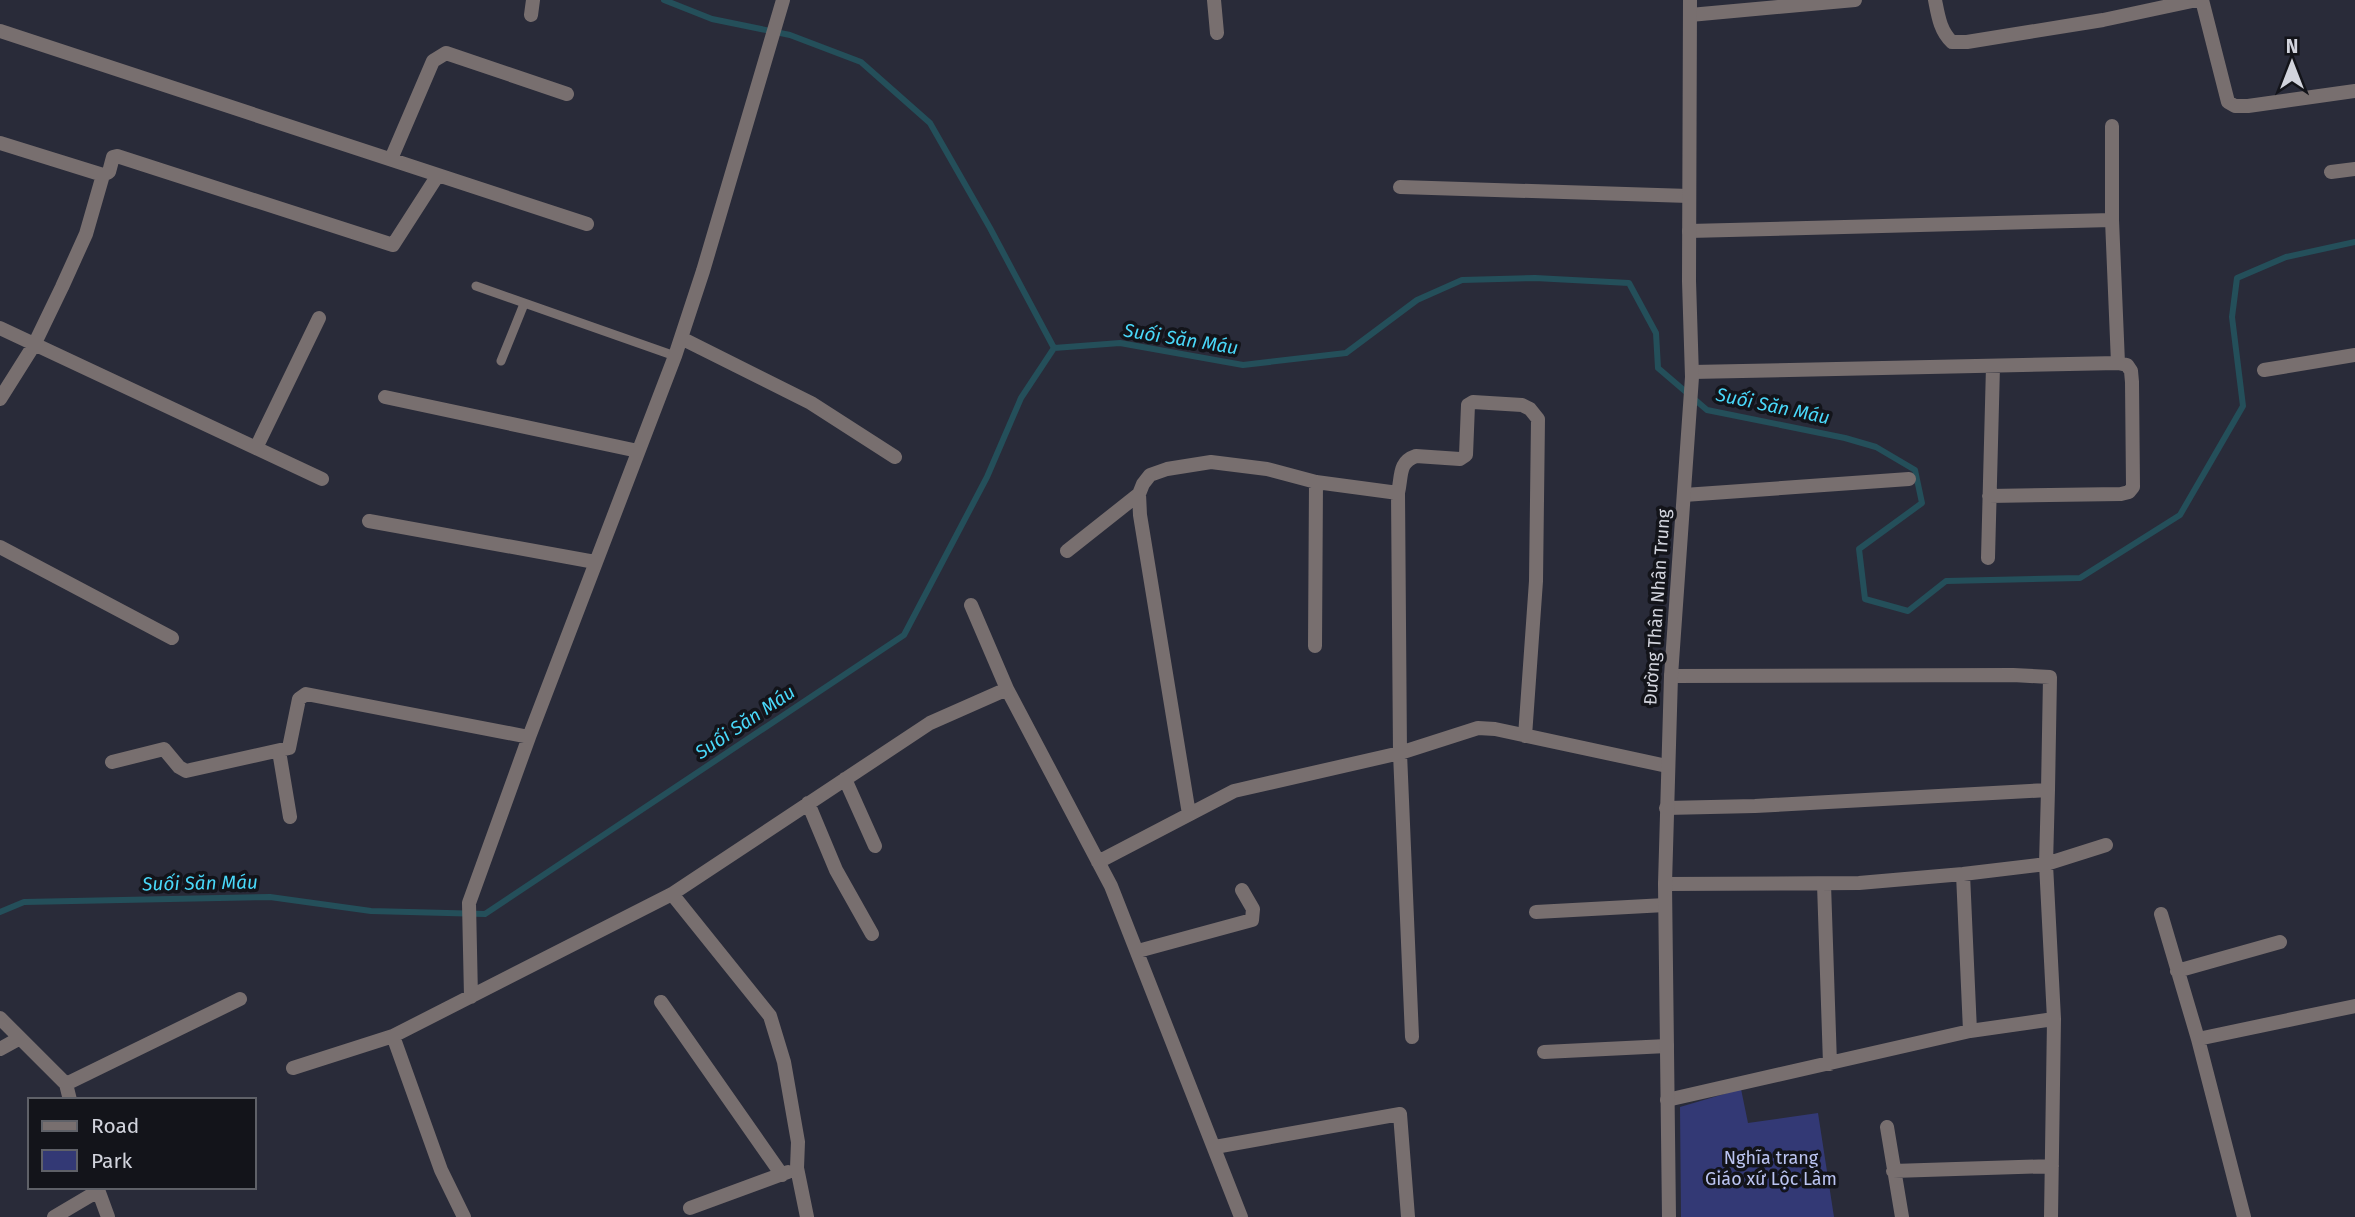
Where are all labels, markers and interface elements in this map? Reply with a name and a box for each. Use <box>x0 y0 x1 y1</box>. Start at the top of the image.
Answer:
north arrow <box>2257 28 2327 98</box>
text: N <box>2286 35 2298 58</box>
water label: Suối Săn Máu <box>1121 318 1240 359</box>
water label: Suối Săn Máu <box>1713 383 1832 429</box>
street label: Đường Thân Nhân Trung <box>1639 508 1675 706</box>
water label: Suối Săn Máu <box>690 680 799 764</box>
water label: Suối Săn Máu <box>141 870 258 896</box>
legend <box>28 1098 256 1189</box>
text: Road <box>91 1113 139 1139</box>
park label: Nghĩa trang Giáo xứ Lộc Lâm <box>1705 1147 1837 1190</box>
text: Park <box>91 1148 133 1174</box>

